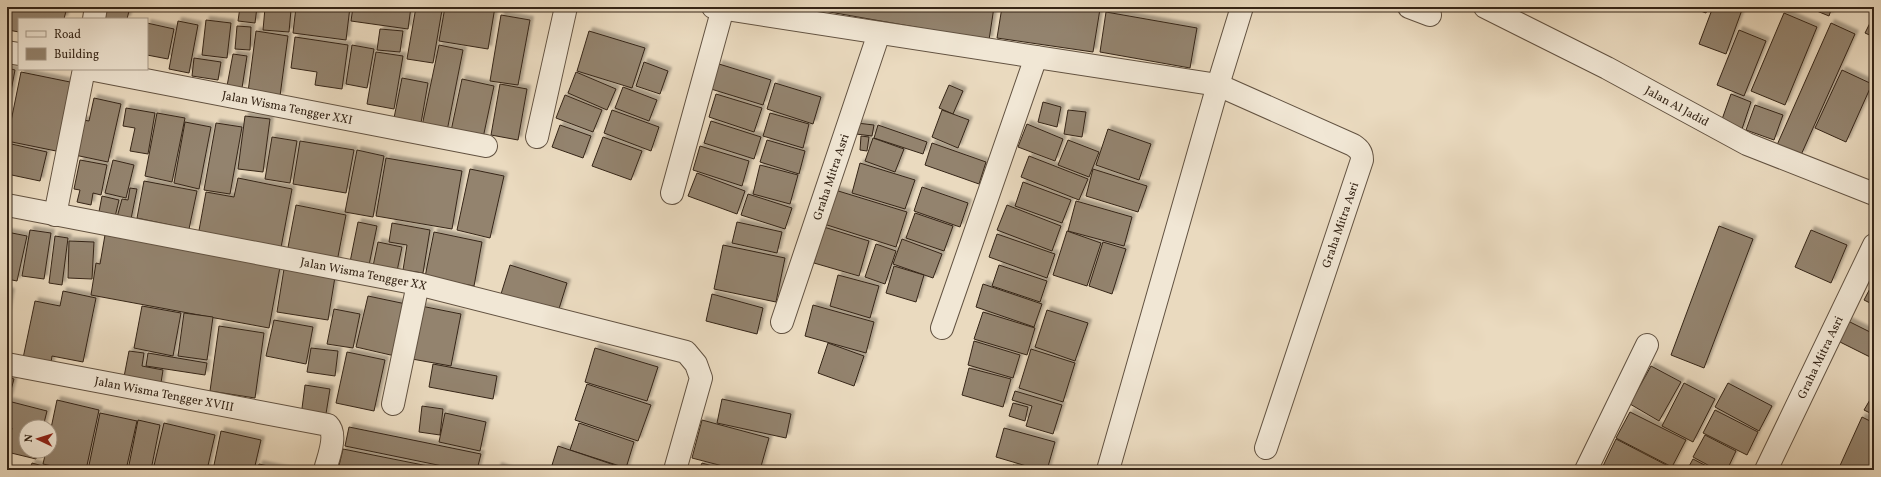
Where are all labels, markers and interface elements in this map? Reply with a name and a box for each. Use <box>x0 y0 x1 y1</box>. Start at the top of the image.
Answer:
legend <box>18 18 148 70</box>
text: Road <box>54 27 81 43</box>
text: Building <box>54 47 99 63</box>
street label: Jalan Al Jadid <box>1642 83 1712 131</box>
street label: Jalan Wisma Tengger XXI <box>220 88 354 129</box>
street label: Graha Mitra Asri <box>810 132 854 222</box>
street label: Graha Mitra Asri <box>1319 180 1363 270</box>
street label: Jalan Wisma Tengger XX <box>299 255 428 295</box>
street label: Graha Mitra Asri <box>1794 313 1848 402</box>
street label: Jalan Wisma Tengger XVIII <box>93 374 235 416</box>
north arrow <box>18 419 58 459</box>
text: N <box>22 434 37 443</box>

